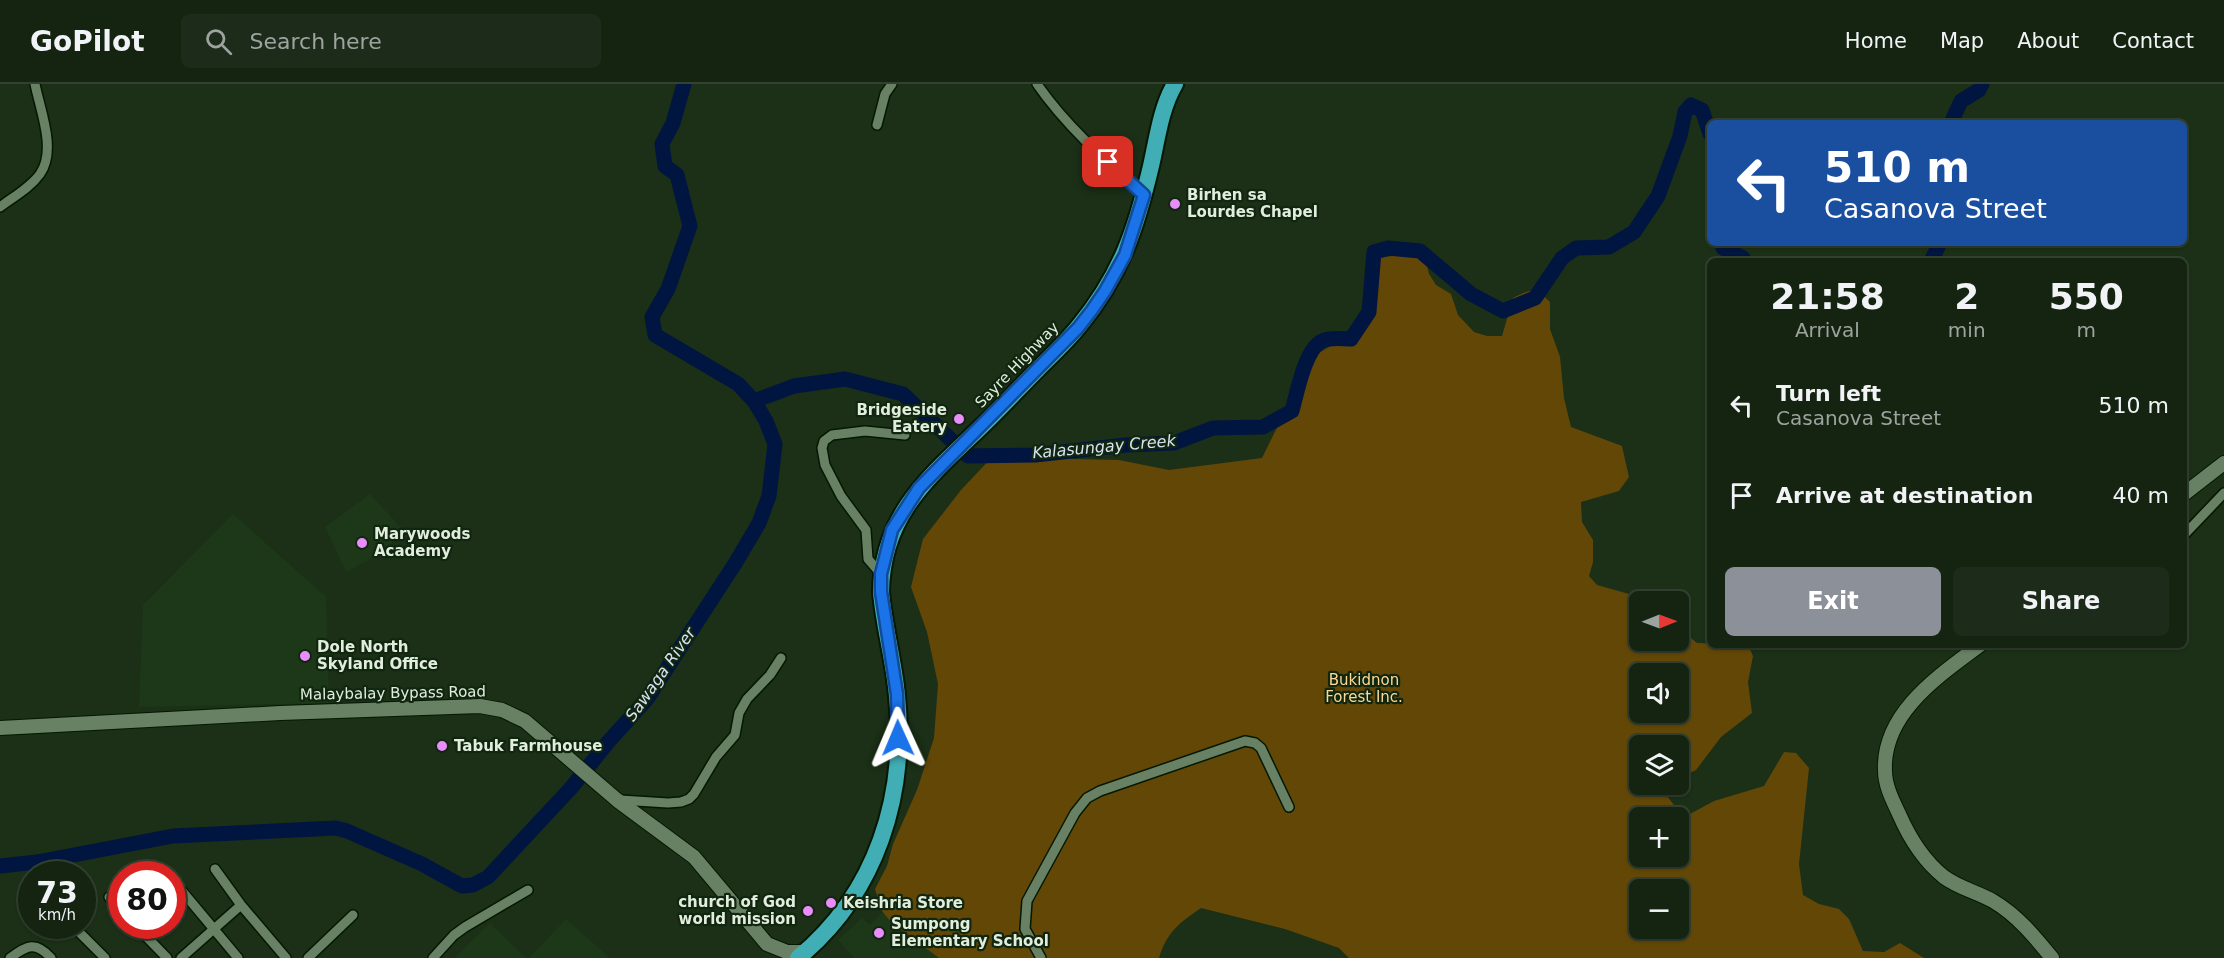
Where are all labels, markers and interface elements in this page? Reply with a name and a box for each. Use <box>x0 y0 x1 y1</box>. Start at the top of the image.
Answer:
search box <box>181 14 601 68</box>
text: GoPilot <box>30 25 145 58</box>
icon: search <box>202 25 235 58</box>
text: Search here <box>250 29 382 54</box>
text: Home <box>1845 29 1907 53</box>
text: Map <box>1940 29 1984 53</box>
text: About <box>2017 29 2079 53</box>
text: Contact <box>2112 29 2194 53</box>
pin <box>1082 136 1133 187</box>
text: 510 m <box>1824 143 1970 192</box>
icon: left <box>1725 144 1803 222</box>
icon: arrive <box>1091 145 1124 178</box>
place label: Birhen sa Lourdes Chapel <box>1187 186 1318 221</box>
text: Casanova Street <box>1824 193 2047 224</box>
marker: Birhen sa Lourdes Chapel <box>1168 197 1182 211</box>
text: 21:58 <box>1770 276 1885 317</box>
text: 2 <box>1954 276 1979 317</box>
text: 550 <box>2049 276 2124 317</box>
street label: Sayre Highway <box>972 318 1063 412</box>
text: Arrival <box>1795 318 1860 342</box>
text: min <box>1948 318 1986 342</box>
text: m <box>2077 318 2096 342</box>
text: Turn left <box>1776 381 1881 406</box>
icon: left <box>1725 389 1758 422</box>
text: 510 m <box>2099 393 2169 418</box>
place label: Bridgeside Eatery <box>856 401 947 436</box>
text: Casanova Street <box>1776 406 1941 430</box>
marker: Bridgeside Eatery <box>952 412 966 426</box>
water label: Kalasungay Creek <box>1032 431 1177 462</box>
icon: arrive <box>1725 479 1758 512</box>
text: Arrive at destination <box>1776 483 2033 508</box>
text: 40 m <box>2113 483 2169 508</box>
place label: Marywoods Academy <box>374 525 470 560</box>
marker: Marywoods Academy <box>355 536 369 550</box>
button: Exit <box>1725 567 1941 636</box>
button: Share <box>1953 567 2169 636</box>
north arrow <box>1629 591 1689 651</box>
map controls <box>1629 591 1689 939</box>
water label: Sawaga River <box>621 623 700 725</box>
place label: Dole North Skyland Office <box>317 638 438 673</box>
marker: Dole North Skyland Office <box>298 649 312 663</box>
button: sound <box>1629 663 1689 723</box>
park label: Bukidnon Forest Inc. <box>1325 671 1403 706</box>
street label: Malaybalay Bypass Road <box>300 682 486 704</box>
position arrow <box>866 706 930 770</box>
button: layers <box>1629 735 1689 795</box>
place label: Tabuk Farmhouse <box>454 737 602 755</box>
marker: Tabuk Farmhouse <box>435 739 449 753</box>
button: + <box>1629 807 1689 867</box>
speed limit sign: 80 <box>108 861 186 939</box>
text: 73 <box>36 875 78 910</box>
button: − <box>1629 879 1689 939</box>
place label: church of God world mission <box>678 893 796 928</box>
place label: Keishria Store <box>843 894 963 912</box>
marker: Keishria Store <box>824 896 838 910</box>
marker: church of God world mission <box>801 904 815 918</box>
text: km/h <box>38 906 76 924</box>
place label: Sumpong Elementary School <box>891 915 1049 950</box>
marker: Sumpong Elementary School <box>872 926 886 940</box>

